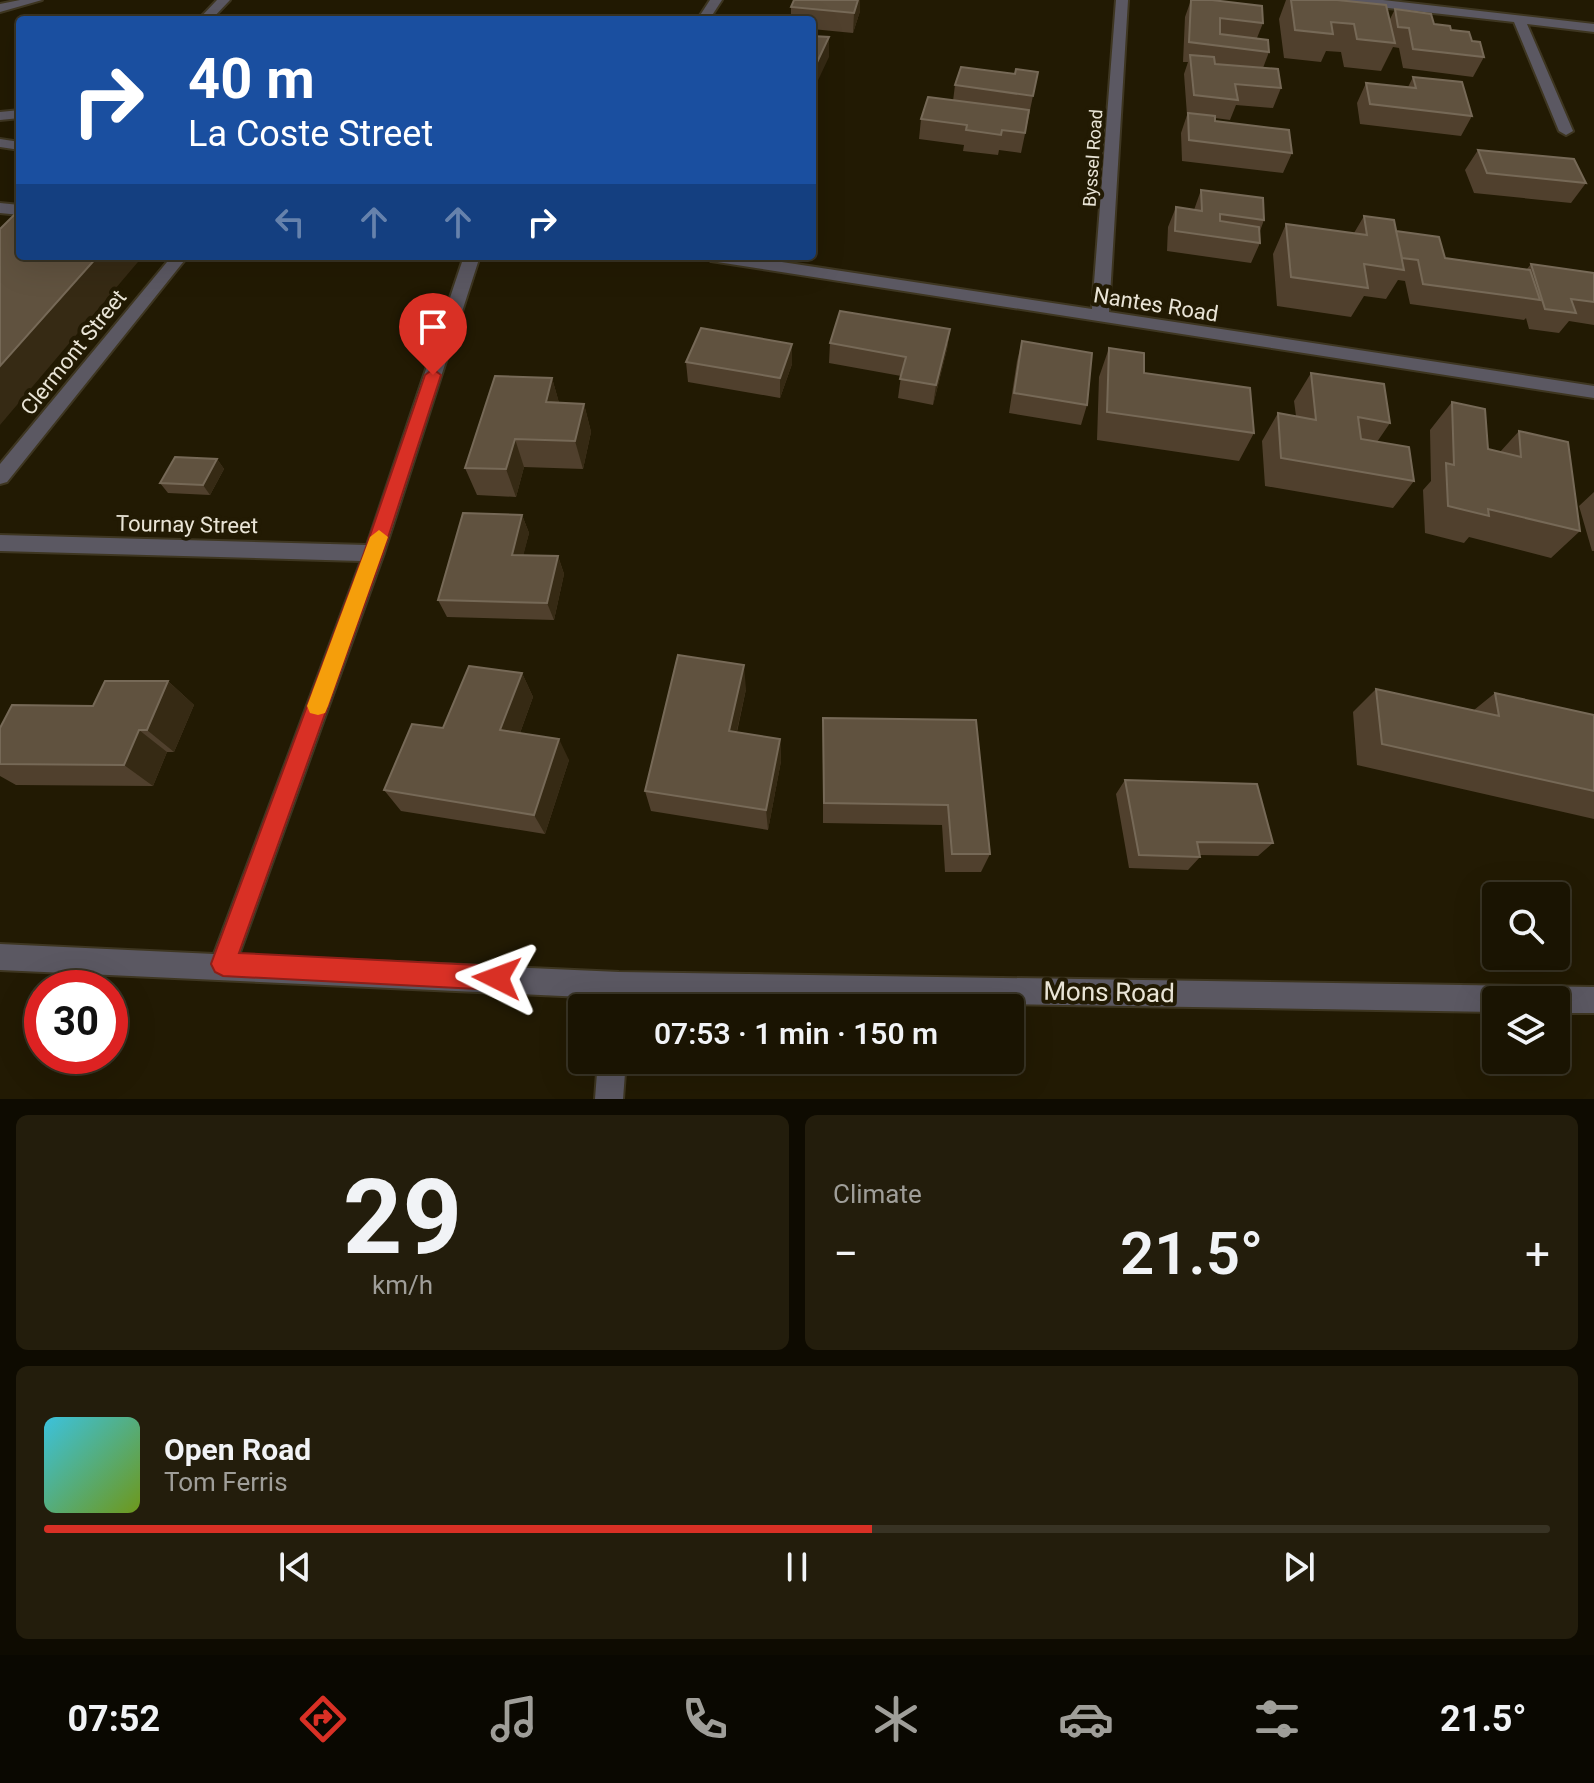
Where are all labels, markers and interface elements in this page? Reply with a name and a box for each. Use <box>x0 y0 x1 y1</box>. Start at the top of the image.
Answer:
text: 40 m <box>188 46 315 112</box>
icon: right <box>56 48 160 152</box>
street label: Byssel Road <box>1079 108 1106 208</box>
text: La Coste Street <box>188 113 433 155</box>
icon: left <box>268 200 312 244</box>
icon: ahead <box>352 200 396 244</box>
icon: ahead <box>436 200 480 244</box>
icon: right <box>520 200 564 244</box>
street label: Nantes Road <box>1092 282 1220 327</box>
street label: Clermont Street <box>15 285 131 420</box>
pin <box>399 293 467 375</box>
icon: arrive <box>411 305 455 349</box>
street label: Tournay Street <box>116 511 258 538</box>
map controls <box>1482 882 1570 1074</box>
button: search <box>1482 882 1570 970</box>
position arrow <box>455 936 539 1020</box>
speed limit sign: 30 <box>24 970 128 1074</box>
street label: Mons Road <box>1043 976 1175 1008</box>
button: layers <box>1482 986 1570 1074</box>
text: 07:53 · 1 min · 150 m <box>654 1016 938 1051</box>
text: 29 <box>343 1157 462 1278</box>
text: Climate <box>833 1179 922 1209</box>
text: 21.5° <box>1120 1218 1263 1289</box>
text: − <box>833 1228 858 1280</box>
text: + <box>1525 1228 1550 1280</box>
text: km/h <box>372 1270 433 1300</box>
text: Open Road <box>164 1432 311 1467</box>
text: Tom Ferris <box>164 1467 288 1497</box>
icon: previous <box>273 1545 317 1589</box>
icon: pause <box>775 1545 819 1589</box>
icon: next <box>1277 1545 1321 1589</box>
icon: directions <box>295 1691 351 1747</box>
icon: music <box>486 1691 542 1747</box>
icon: phone <box>677 1691 733 1747</box>
icon: climate <box>868 1691 924 1747</box>
icon: car <box>1058 1691 1114 1747</box>
icon: filters <box>1249 1691 1305 1747</box>
text: 07:52 <box>67 1698 160 1740</box>
text: 21.5° <box>1440 1698 1527 1740</box>

